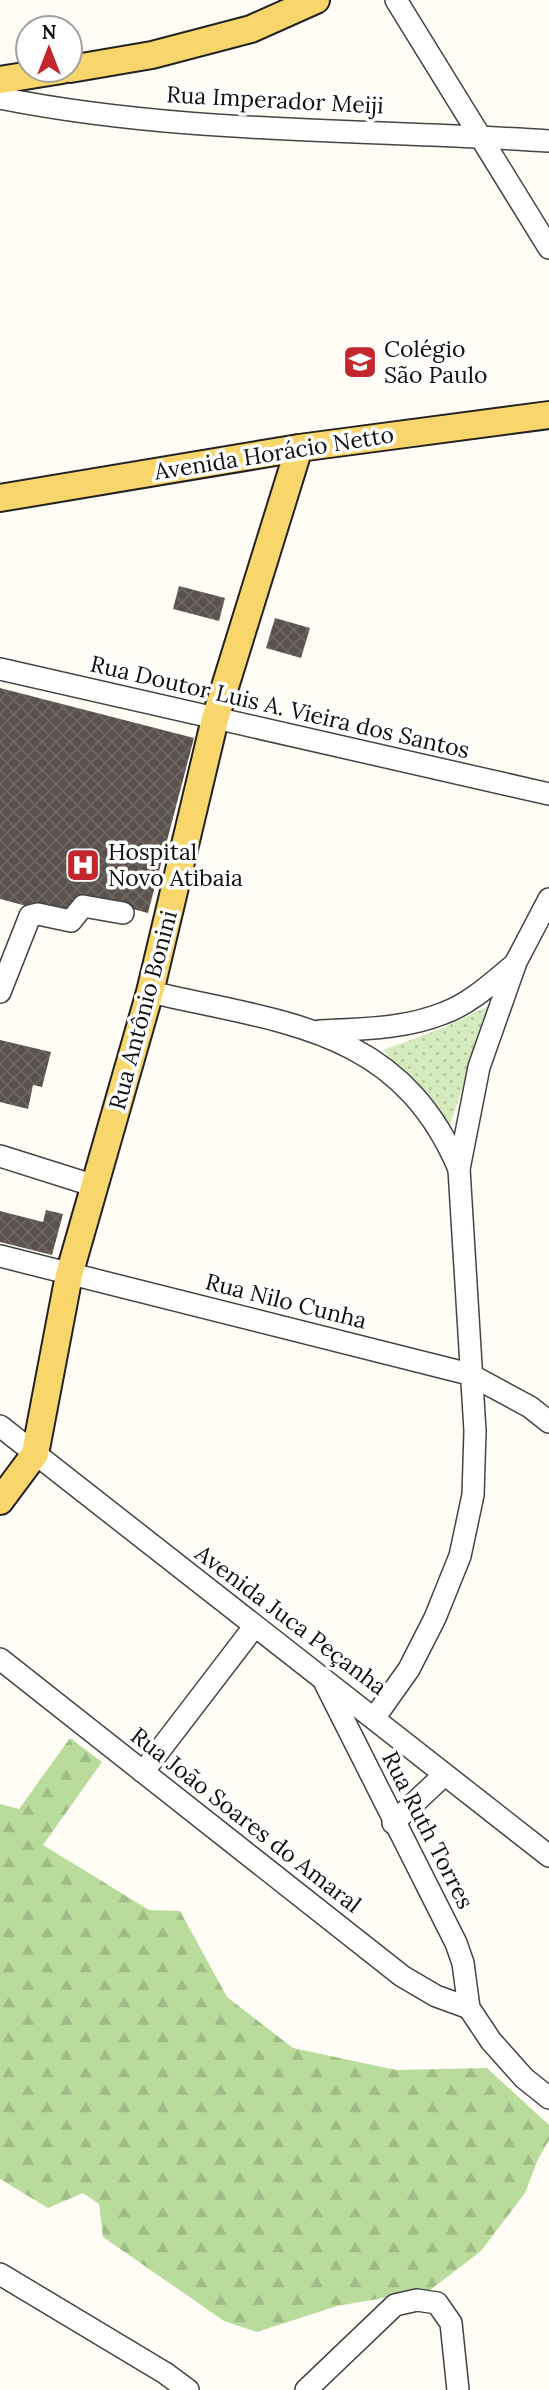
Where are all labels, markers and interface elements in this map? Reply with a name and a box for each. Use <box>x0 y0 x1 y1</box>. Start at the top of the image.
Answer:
north arrow <box>14 14 84 84</box>
text: N <box>42 20 57 44</box>
street label: Rua Imperador Meiji <box>166 79 384 120</box>
place label: Colégio São Paulo <box>384 334 487 389</box>
school or university icon: Colégio São Paulo <box>341 343 379 381</box>
street label: Avenida Horácio Netto <box>151 419 396 486</box>
street label: Rua Doutor Luis A. Vieira dos Santos <box>88 649 473 764</box>
place label: Hospital Novo Atibaia <box>108 837 243 892</box>
hospital icon: Hospital Novo Atibaia <box>64 846 102 884</box>
street label: Rua Antônio Bonini <box>102 907 183 1113</box>
street label: Rua Nilo Cunha <box>202 1266 370 1335</box>
street label: Avenida Juca Peçanha <box>189 1538 393 1701</box>
street label: Rua João Soares do Amaral <box>125 1721 367 1919</box>
street label: Rua Ruth Torres <box>376 1746 481 1913</box>

